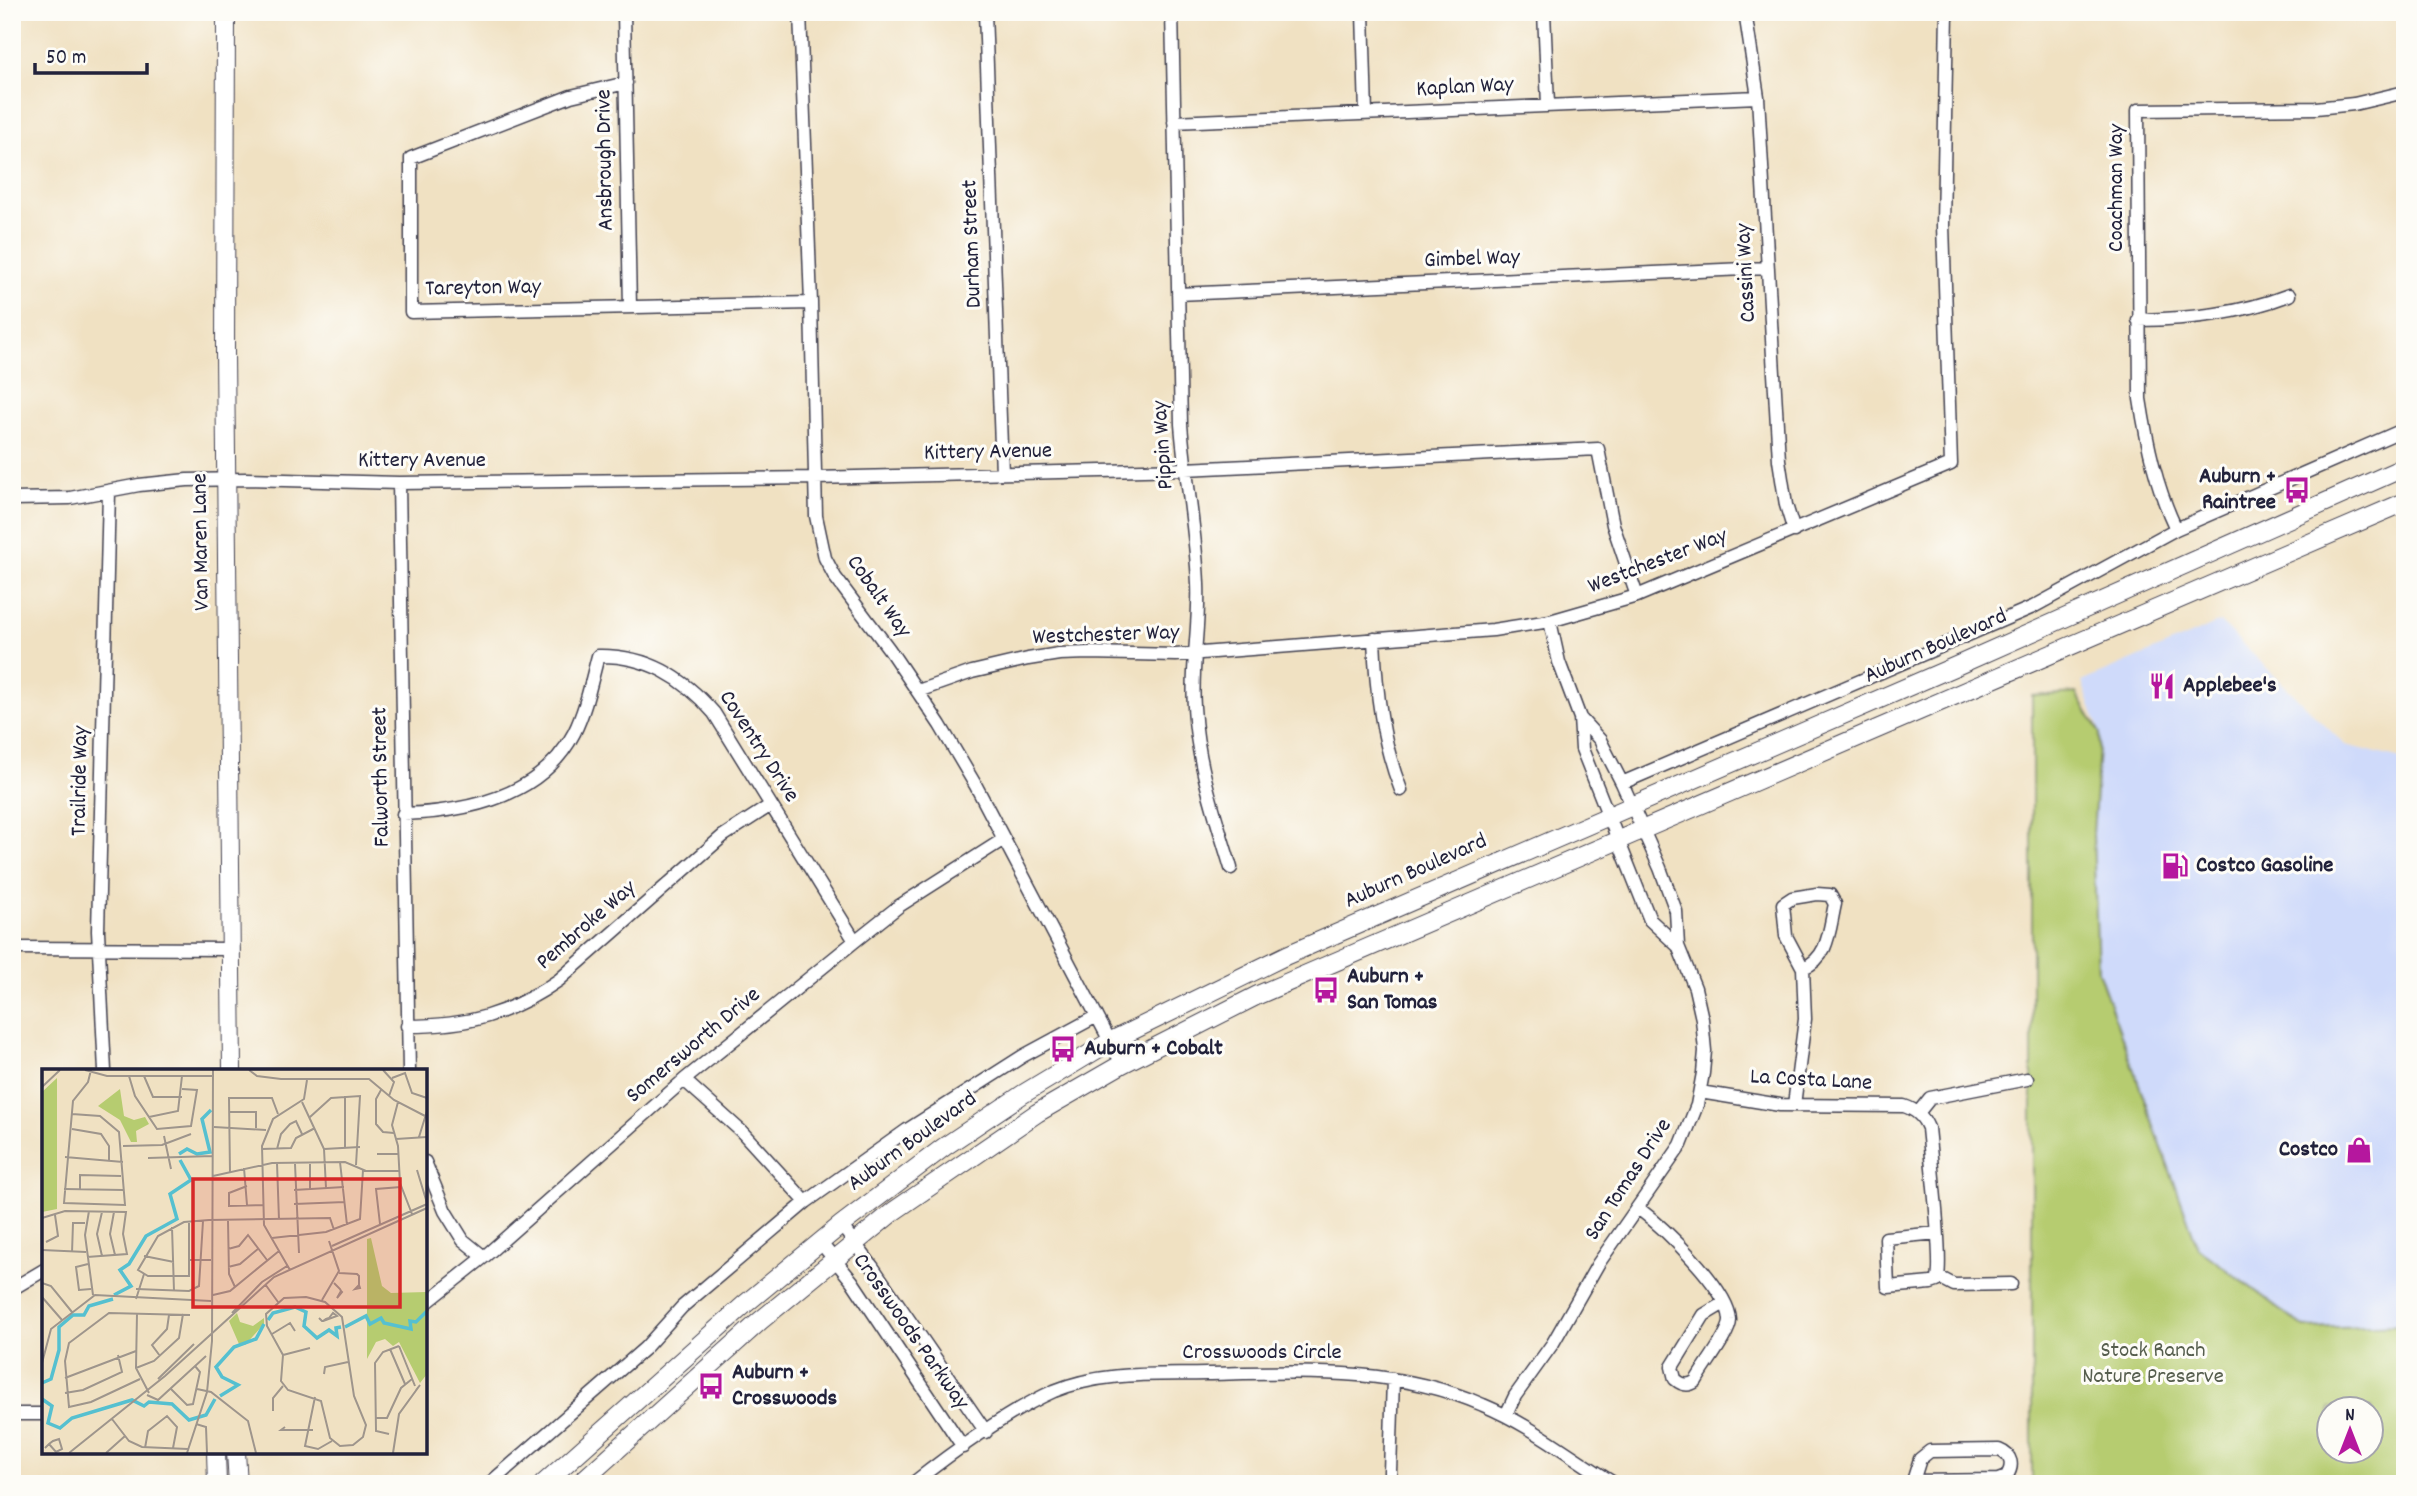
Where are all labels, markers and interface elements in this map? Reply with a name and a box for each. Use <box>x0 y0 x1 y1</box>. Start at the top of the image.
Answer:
scale bar <box>35 32 147 76</box>
text: 50 m <box>46 44 86 74</box>
street label: Kaplan Way <box>1415 69 1515 107</box>
street label: Ansbrough Drive <box>588 89 624 231</box>
street label: Coachman Way <box>2101 123 2134 252</box>
street label: Durham Street <box>954 179 992 309</box>
street label: Cassini Way <box>1728 222 1766 323</box>
street label: Gimbel Way <box>1424 242 1521 278</box>
street label: Tareyton Way <box>425 271 542 307</box>
street label: Pippin Way <box>1144 399 1184 491</box>
street label: Kittery Avenue <box>924 435 1052 471</box>
street label: Kittery Avenue <box>358 445 486 478</box>
place label: Auburn + Raintree <box>2199 461 2276 520</box>
street label: Van Maren Lane <box>184 473 220 611</box>
bus stop icon: Auburn + Raintree <box>2282 475 2312 505</box>
street label: Westchester Way <box>1584 520 1733 604</box>
street label: Cobalt Way <box>837 549 919 646</box>
street label: Auburn Boulevard <box>1859 601 2013 693</box>
street label: Westchester Way <box>1032 617 1181 655</box>
place label: Applebee's <box>2183 670 2277 703</box>
restaurant icon: Applebee's <box>2147 671 2177 701</box>
street label: Coventry Drive <box>709 684 807 810</box>
street label: Falworth Street <box>364 707 400 847</box>
street label: Trailride Way <box>64 725 98 836</box>
street label: Auburn Boulevard <box>1339 826 1493 918</box>
place label: Costco Gasoline <box>2196 850 2333 883</box>
fuel station icon: Costco Gasoline <box>2160 851 2190 881</box>
street label: Pembroke Way <box>530 873 645 979</box>
place label: Auburn + San Tomas <box>1347 961 1438 1020</box>
bus stop icon: Auburn + San Tomas <box>1311 975 1341 1005</box>
street label: Somersworth Drive <box>620 980 768 1112</box>
place label: Auburn + Cobalt <box>1084 1033 1223 1066</box>
bus stop icon: Auburn + Cobalt <box>1048 1034 1078 1064</box>
street label: La Costa Lane <box>1749 1061 1873 1101</box>
inset map <box>42 1069 427 1454</box>
street label: Auburn Boulevard <box>841 1084 985 1200</box>
street label: San Tomas Drive <box>1577 1112 1681 1248</box>
place label: Costco <box>2279 1134 2338 1167</box>
shop icon: Costco <box>2344 1135 2374 1165</box>
street label: Crosswoods Parkway <box>844 1247 977 1418</box>
park label: Stock Ranch Nature Preserve <box>2082 1335 2224 1394</box>
street label: Crosswoods Circle <box>1182 1337 1342 1370</box>
place label: Auburn + Crosswoods <box>732 1357 838 1416</box>
bus stop icon: Auburn + Crosswoods <box>696 1371 726 1401</box>
north arrow <box>2316 1394 2386 1464</box>
text: N <box>2345 1403 2355 1430</box>

